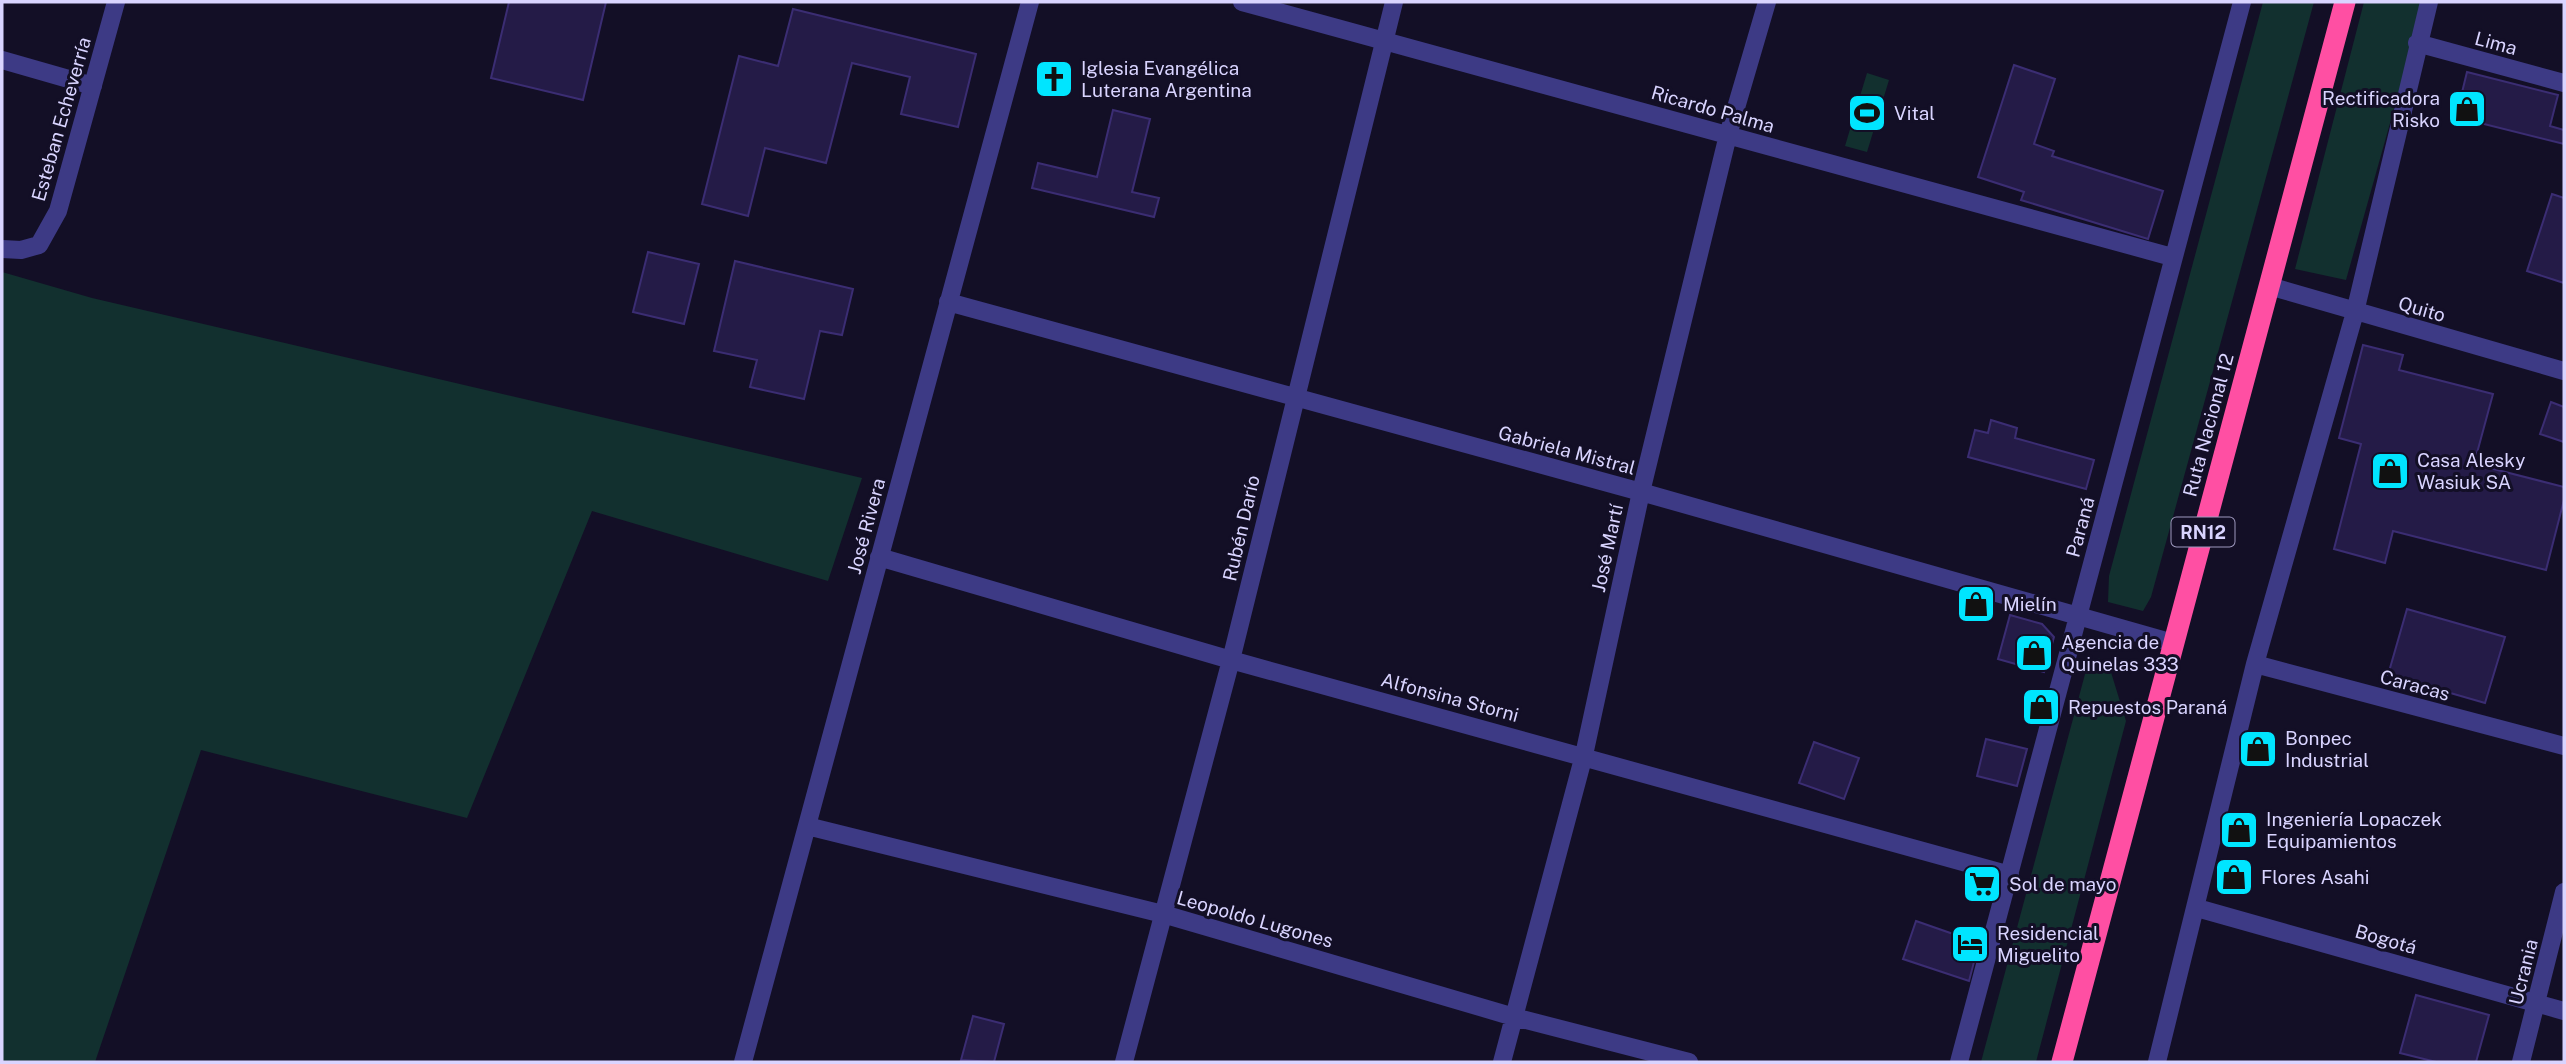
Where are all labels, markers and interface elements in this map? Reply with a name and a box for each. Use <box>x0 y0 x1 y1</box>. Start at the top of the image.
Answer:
street label: Lima <box>2473 27 2519 59</box>
street label: Esteban Echeverría <box>27 34 95 204</box>
place label: Iglesia Evangélica Luterana Argentina <box>1081 57 1252 101</box>
church icon: Iglesia Evangélica Luterana Argentina <box>1033 58 1075 100</box>
street label: Ricardo Palma <box>1649 81 1777 137</box>
place label: Rectificadora Risko <box>2322 87 2440 131</box>
shop icon: Rectificadora Risko <box>2446 88 2488 130</box>
sports icon: Vital <box>1846 92 1888 134</box>
place label: Vital <box>1894 102 1935 124</box>
street label: Quito <box>2396 292 2448 326</box>
street label: Ruta Nacional 12 <box>2178 351 2238 499</box>
street label: Gabriela Mistral <box>1496 421 1638 479</box>
place label: Casa Alesky Wasiuk SA <box>2417 449 2525 493</box>
shop icon: Casa Alesky Wasiuk SA <box>2369 450 2411 492</box>
street label: Rubén Darío <box>1218 473 1264 583</box>
street label: José Rivera <box>843 476 889 576</box>
street label: Paraná <box>2061 494 2099 560</box>
street label: José Martí <box>1587 502 1627 594</box>
road number: RN12 <box>2172 518 2234 546</box>
shop icon: Mielín <box>1955 583 1997 625</box>
place label: Mielín <box>2003 593 2057 615</box>
place label: Agencia de Quinelas 333 <box>2061 631 2179 675</box>
shop icon: Agencia de Quinelas 333 <box>2013 632 2055 674</box>
street label: Caracas <box>2378 665 2452 705</box>
street label: Alfonsina Storni <box>1379 668 1521 726</box>
shop icon: Repuestos Paraná <box>2020 686 2062 728</box>
place label: Repuestos Paraná <box>2068 696 2227 718</box>
place label: Bonpec Industrial <box>2285 727 2369 771</box>
shop icon: Bonpec Industrial <box>2237 728 2279 770</box>
place label: Ingeniería Lopaczek Equipamientos <box>2266 808 2442 852</box>
shop icon: Ingeniería Lopaczek Equipamientos <box>2218 809 2260 851</box>
shop icon: Flores Asahi <box>2213 856 2255 898</box>
supermarket icon: Sol de mayo <box>1961 863 2003 905</box>
place label: Flores Asahi <box>2261 866 2369 888</box>
place label: Sol de mayo <box>2009 873 2117 895</box>
street label: Leopoldo Lugones <box>1174 886 1336 952</box>
street label: Bogotá <box>2353 920 2419 958</box>
place label: Residencial Miguelito <box>1997 922 2099 966</box>
hotel icon: Residencial Miguelito <box>1949 923 1991 965</box>
street label: Ucrania <box>2504 937 2542 1007</box>

